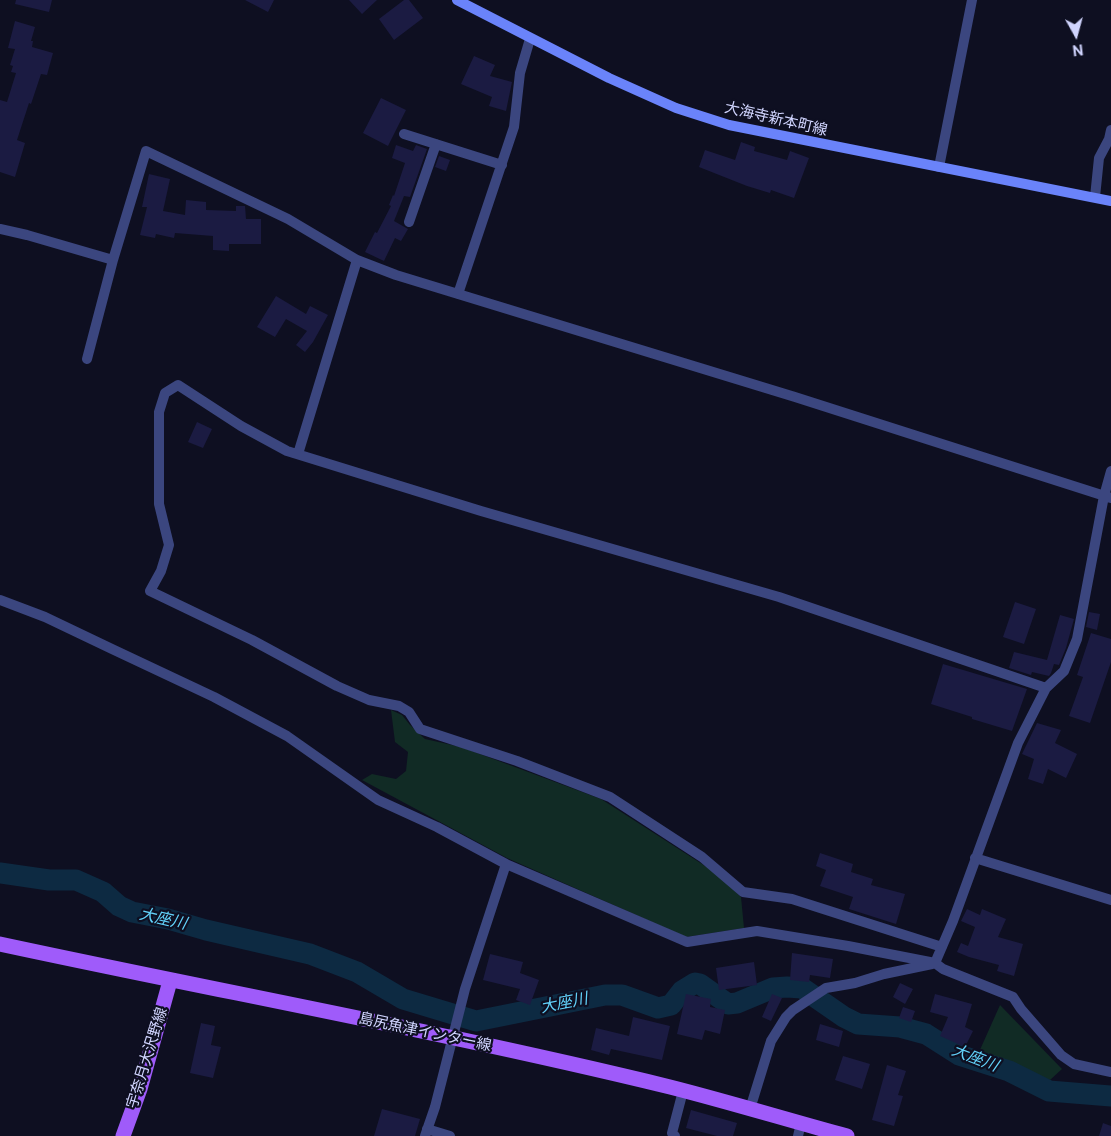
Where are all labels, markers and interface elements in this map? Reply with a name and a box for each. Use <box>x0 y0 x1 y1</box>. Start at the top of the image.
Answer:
north arrow <box>1051 10 1101 60</box>
text: N <box>1071 41 1084 58</box>
street label: 大海寺新本町線 <box>723 98 829 140</box>
water label: 大座川 <box>137 904 189 934</box>
water label: 大座川 <box>539 989 589 1017</box>
street label: 宇奈月大沢野線 <box>123 1005 171 1111</box>
street label: 島尻魚津インター線 <box>357 1009 493 1055</box>
water label: 大座川 <box>949 1040 1001 1076</box>

